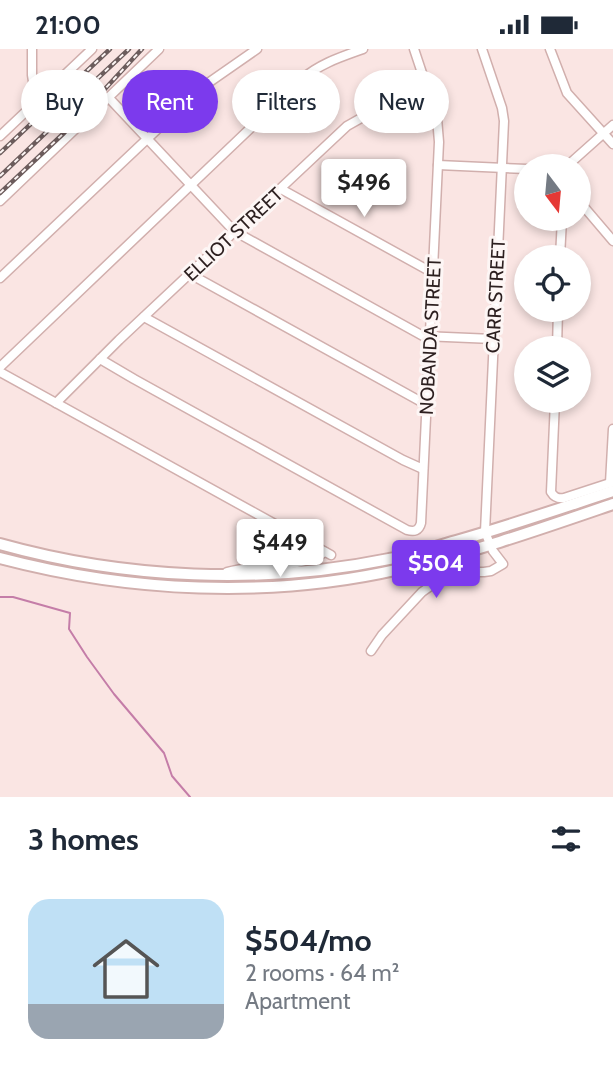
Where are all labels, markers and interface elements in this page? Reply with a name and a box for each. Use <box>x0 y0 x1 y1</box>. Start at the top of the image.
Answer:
text: 21:00 <box>35 9 101 41</box>
chip: Buy <box>21 70 108 133</box>
chip: Rent <box>122 70 218 133</box>
chip: Filters <box>232 70 340 133</box>
chip: New <box>354 70 449 133</box>
north arrow <box>514 154 592 231</box>
map controls <box>514 154 591 413</box>
pin: $496 <box>323 159 405 219</box>
text: $496 <box>337 168 391 196</box>
street label: ELLIOT STREET <box>179 183 288 286</box>
street label: CARR STREET <box>481 238 510 354</box>
button: locate <box>514 245 591 322</box>
street label: NOBANDA STREET <box>415 257 446 415</box>
button: layers <box>514 336 591 413</box>
pin: $449 <box>239 519 321 579</box>
text: $449 <box>253 528 307 556</box>
pin: $504 <box>395 540 477 600</box>
text: $504 <box>408 549 464 577</box>
icon: filters <box>547 820 585 858</box>
text: 3 homes <box>28 821 139 858</box>
text: $504/mo <box>245 922 371 959</box>
icon: home <box>84 927 168 1011</box>
text: 2 rooms · 64 m² <box>245 959 399 987</box>
text: Apartment <box>245 987 350 1015</box>

